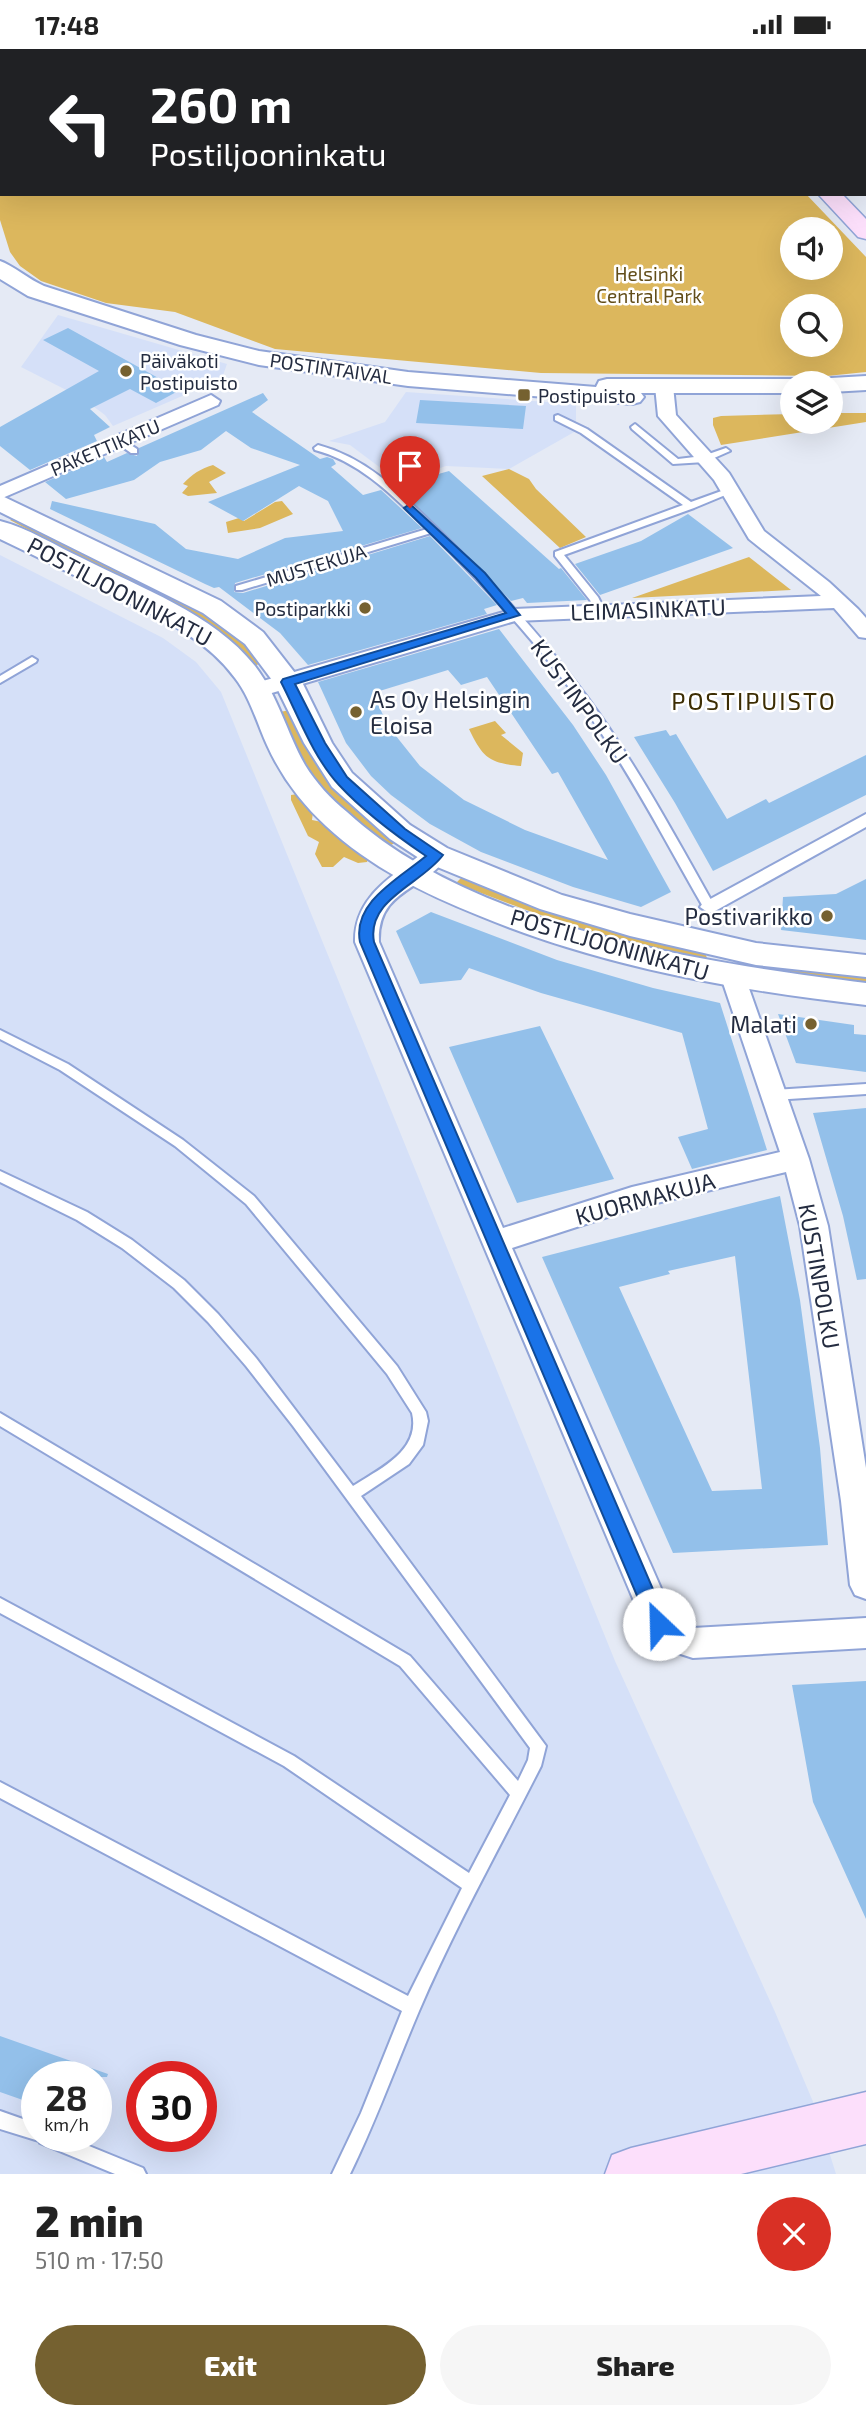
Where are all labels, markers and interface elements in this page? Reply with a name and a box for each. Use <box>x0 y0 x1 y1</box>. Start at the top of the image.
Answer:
text: 17:48 <box>35 9 99 40</box>
text: 260 m <box>150 74 292 133</box>
icon: left <box>35 77 126 168</box>
text: Postiljooninkatu <box>150 134 387 172</box>
map controls <box>780 217 843 434</box>
button: sound <box>780 217 843 280</box>
park label: Helsinki Central Park <box>596 262 702 307</box>
button: search <box>780 294 843 357</box>
street label: POSTINTAIVAL <box>268 348 394 388</box>
place label: Päiväkoti Postipuisto <box>140 349 238 394</box>
marker: Päiväkoti Postipuisto <box>118 363 134 379</box>
button: layers <box>780 371 843 434</box>
place label: Postipuisto <box>538 384 636 407</box>
marker: Postipuisto <box>516 387 532 403</box>
street label: PAKETTIKATU <box>47 414 163 480</box>
pin <box>380 436 440 508</box>
icon: arrive <box>391 447 429 485</box>
street label: POSTILJOONINKATU <box>23 530 217 652</box>
street label: MUSTEKUJA <box>263 539 369 591</box>
street label: LEIMASINKATU <box>570 592 726 626</box>
place label: Postiparkki <box>254 597 351 620</box>
marker: Postiparkki <box>357 600 373 616</box>
street label: KUSTINPOLKU <box>525 633 635 769</box>
place label: As Oy Helsingin Eloisa <box>370 685 530 739</box>
district label: POSTIPUISTO <box>671 686 837 715</box>
marker: As Oy Helsingin Eloisa <box>348 704 364 720</box>
street label: POSTILJOONINKATU <box>507 902 713 986</box>
place label: Postivarikko <box>685 902 813 930</box>
marker: Postivarikko <box>819 908 835 924</box>
place label: Malati <box>730 1010 797 1038</box>
marker: Malati <box>803 1016 819 1032</box>
street label: KUORMAKUJA <box>572 1166 719 1230</box>
street label: KUSTINPOLKU <box>793 1201 847 1351</box>
position arrow <box>622 1587 696 1661</box>
speed limit sign: 30 <box>126 2061 217 2152</box>
text: 28 <box>45 2076 88 2118</box>
text: km/h <box>44 2113 89 2135</box>
text: 2 min <box>35 2195 144 2245</box>
button: close <box>757 2197 831 2271</box>
text: 510 m · 17:50 <box>35 2246 164 2274</box>
button: Exit <box>35 2325 426 2405</box>
button: Share <box>440 2325 831 2405</box>

